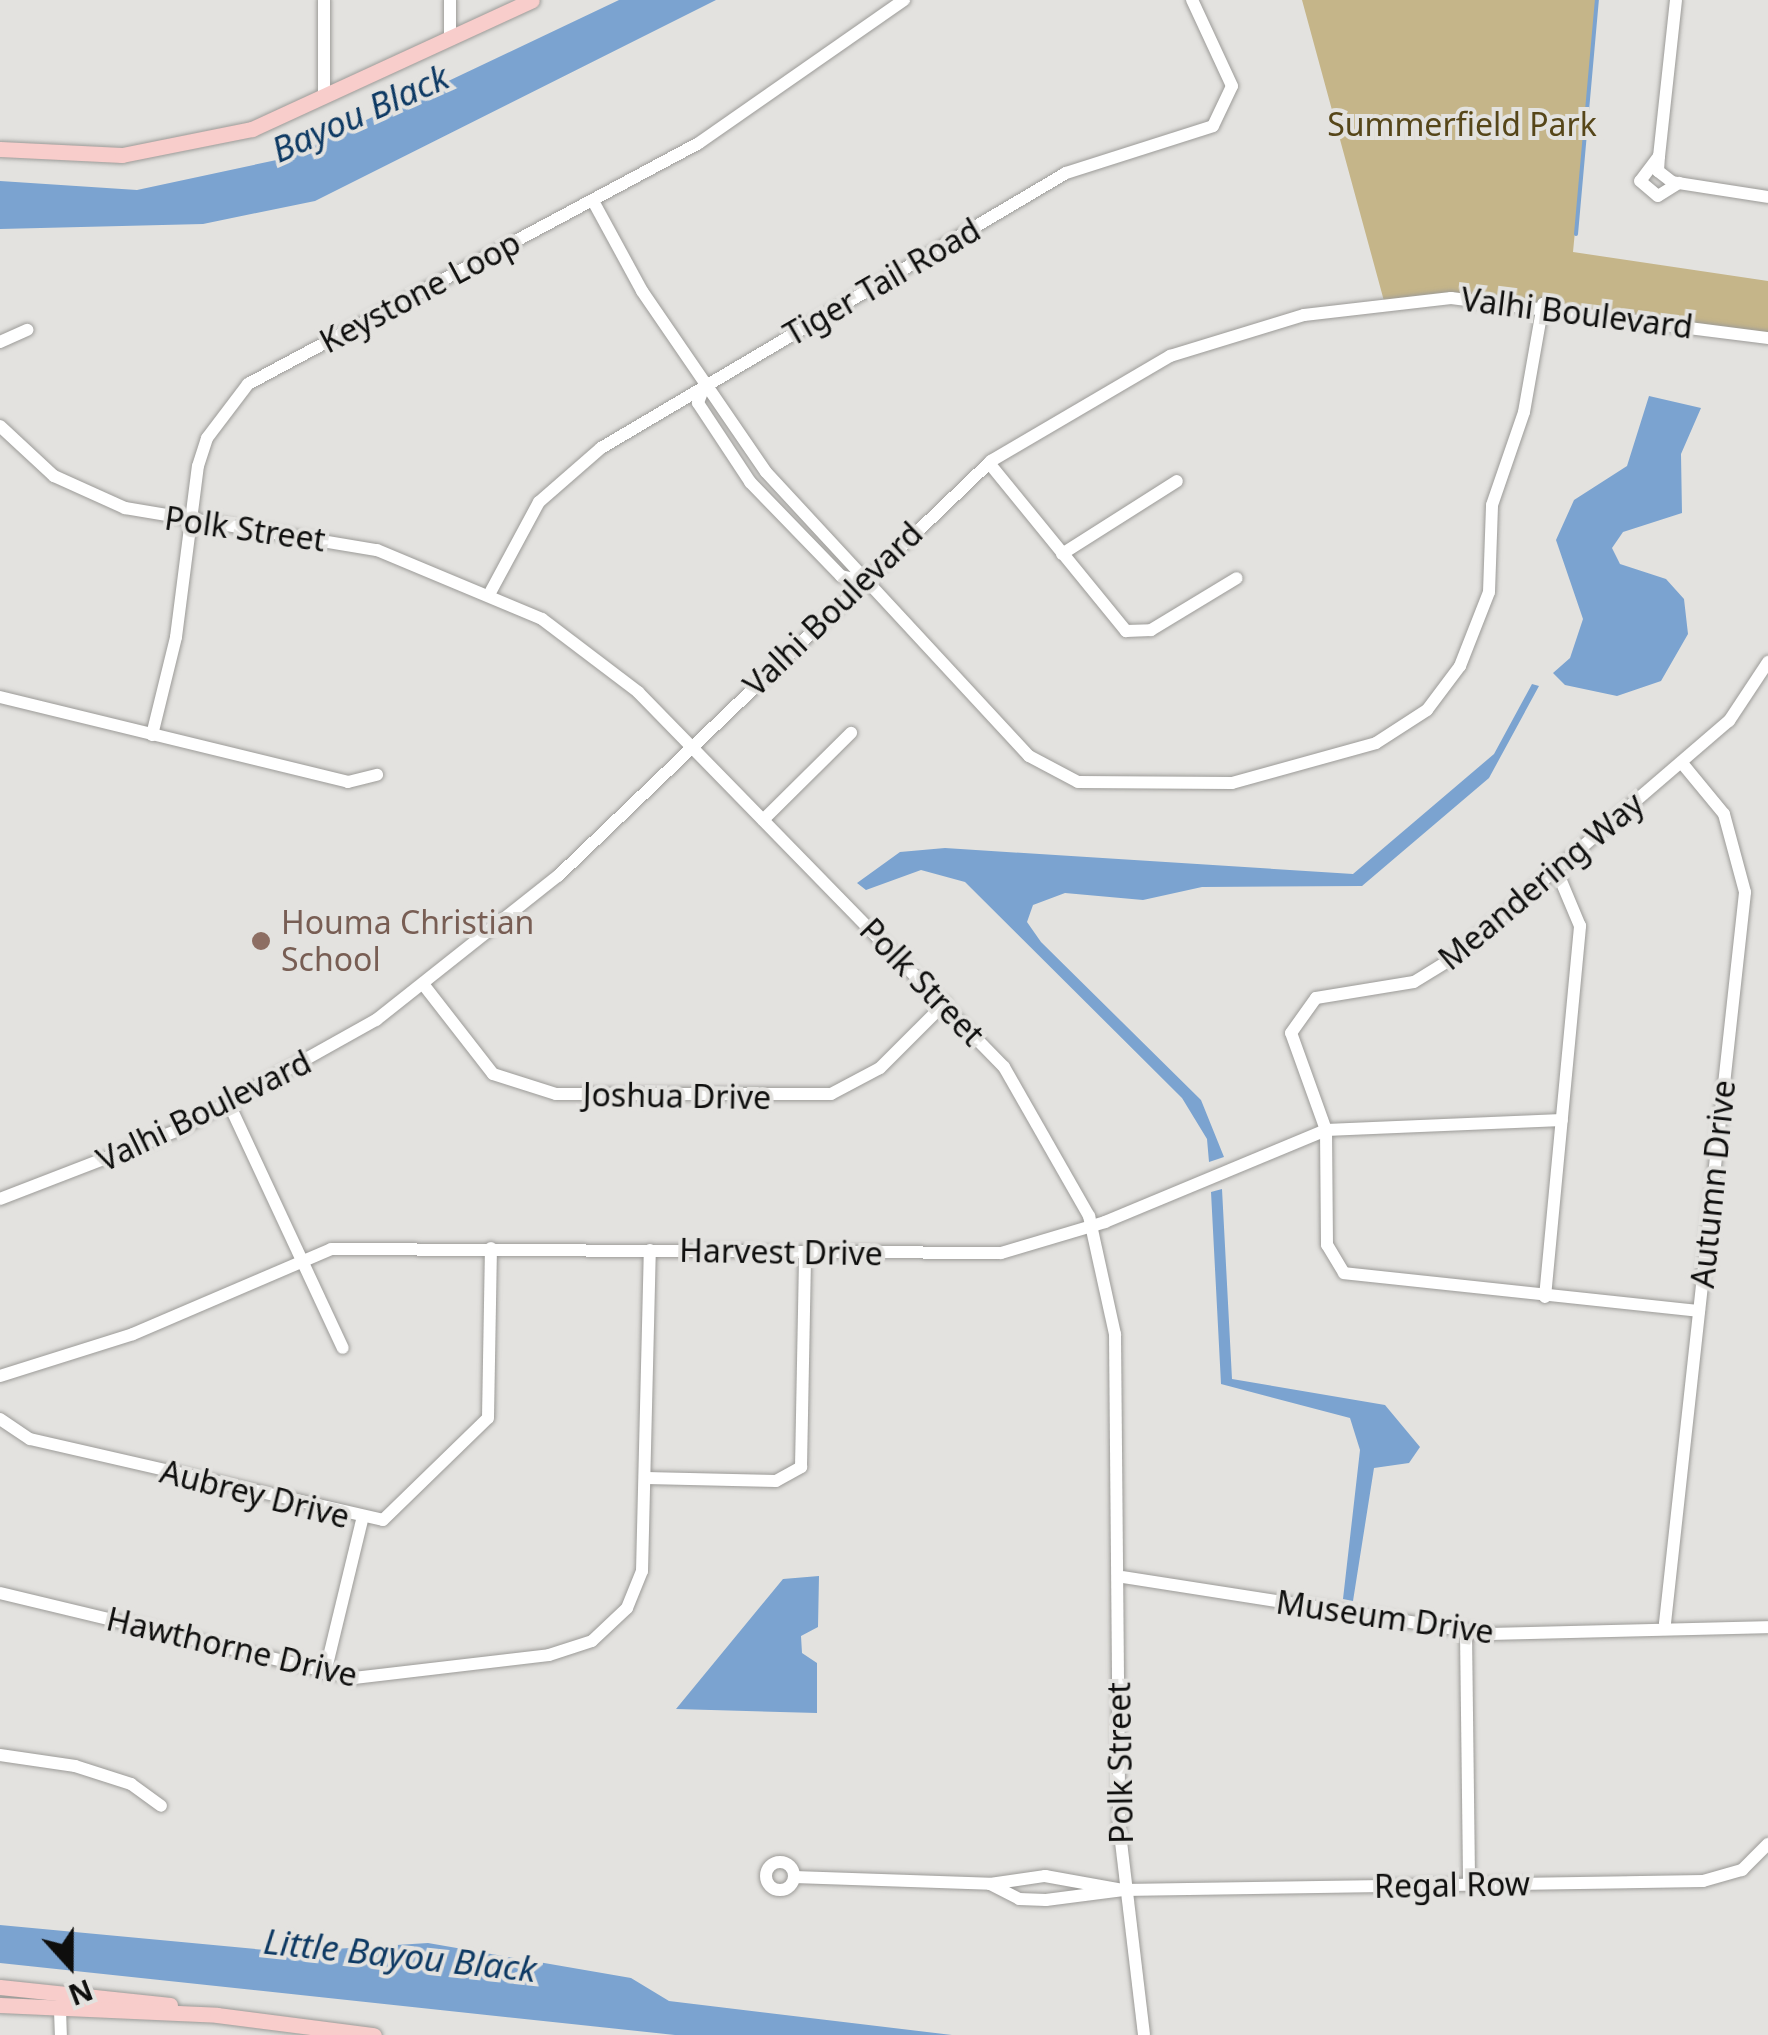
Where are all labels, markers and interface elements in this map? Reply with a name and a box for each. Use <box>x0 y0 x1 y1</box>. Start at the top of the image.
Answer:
water label: Bayou Black <box>265 55 455 171</box>
park label: Summerfield Park <box>1327 105 1597 143</box>
street label: Tiger Tail Road <box>777 210 987 354</box>
street label: Keystone Loop <box>313 223 527 361</box>
street label: Valhi Boulevard <box>1459 280 1695 346</box>
street label: Polk Street <box>162 499 328 559</box>
street label: Valhi Boulevard <box>736 514 930 704</box>
street label: Meandering Way <box>1431 784 1651 978</box>
place label: Houma Christian School <box>281 904 534 979</box>
street label: Polk Street <box>852 910 992 1054</box>
marker: Houma Christian School <box>250 930 272 952</box>
street label: Valhi Boulevard <box>91 1043 317 1179</box>
street label: Joshua Drive <box>582 1075 772 1117</box>
street label: Autumn Drive <box>1683 1078 1743 1290</box>
street label: Harvest Drive <box>679 1231 883 1273</box>
street label: Aubrey Drive <box>156 1452 354 1536</box>
street label: Museum Drive <box>1274 1583 1496 1651</box>
street label: Hawthorne Drive <box>103 1599 361 1695</box>
street label: Polk Street <box>1099 1682 1141 1844</box>
street label: Regal Row <box>1374 1864 1530 1906</box>
north arrow <box>20 1915 120 2015</box>
water label: Little Bayou Black <box>262 1920 538 1990</box>
text: N <box>63 1971 98 2015</box>

